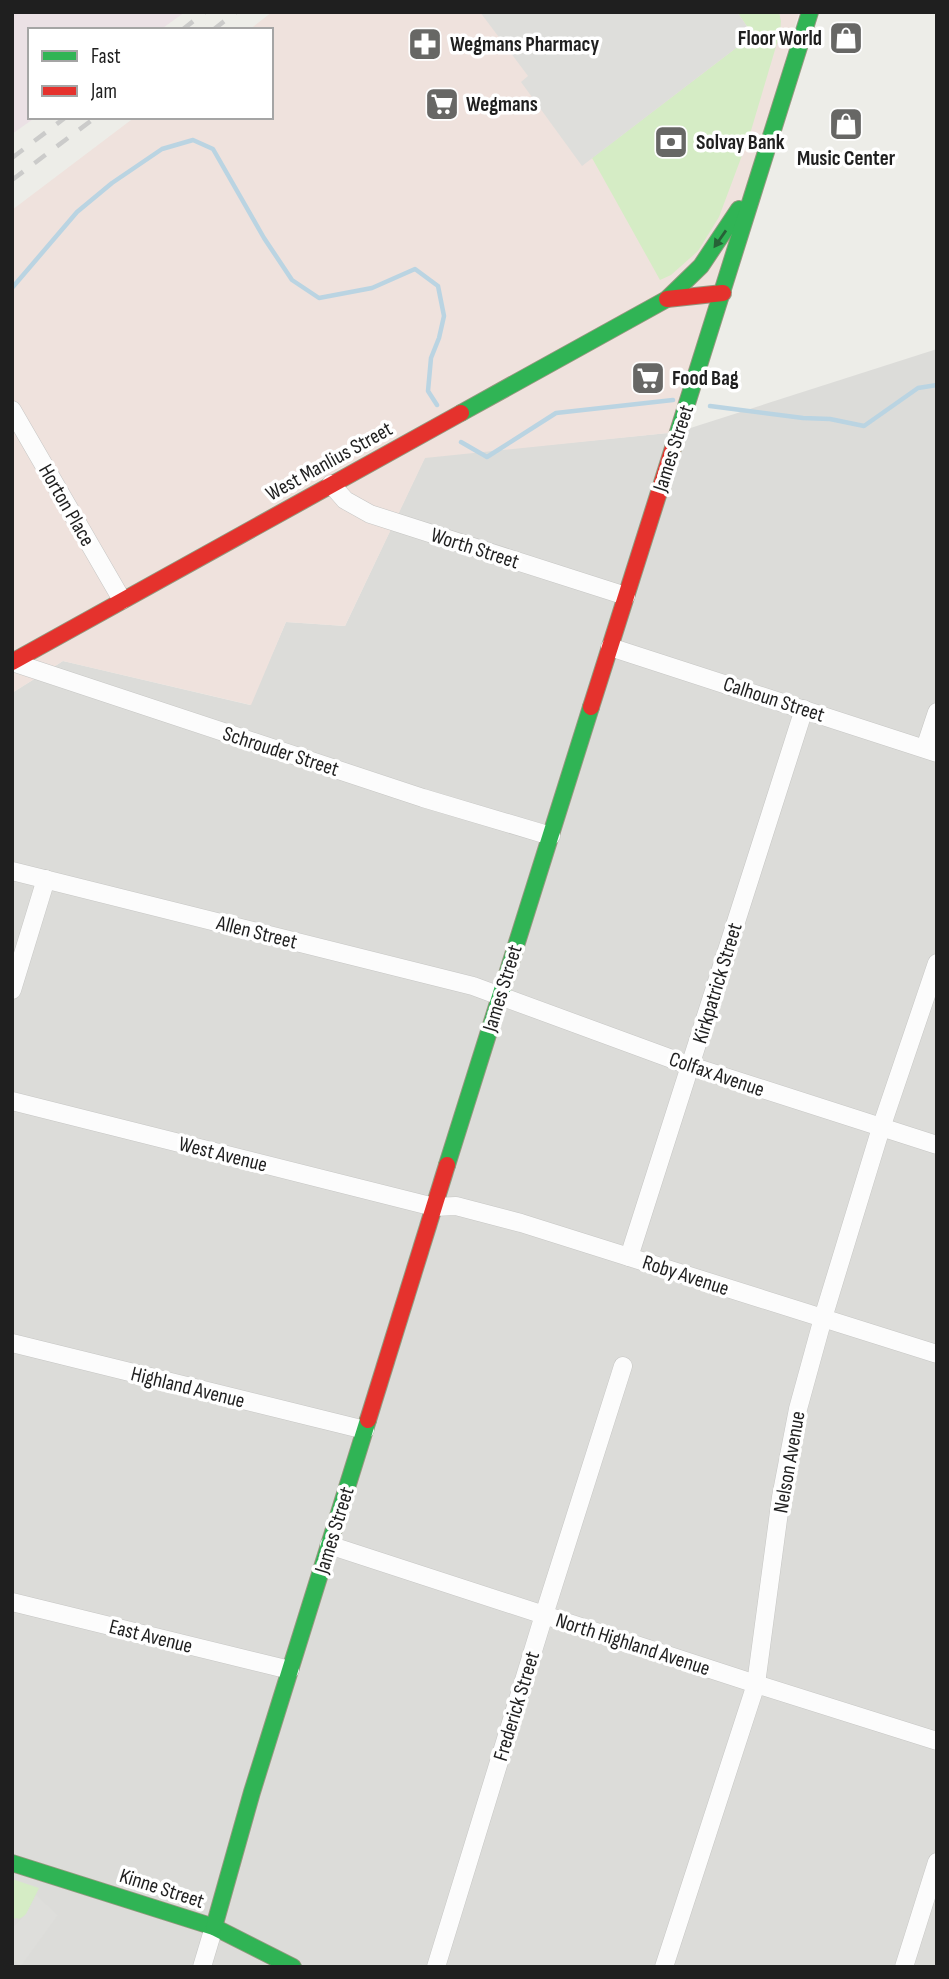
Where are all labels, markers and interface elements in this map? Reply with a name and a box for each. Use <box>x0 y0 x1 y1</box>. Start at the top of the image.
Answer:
shop icon: Floor World <box>827 19 865 57</box>
pharmacy icon: Wegmans Pharmacy <box>406 25 444 63</box>
place label: Floor World <box>738 26 822 51</box>
legend <box>28 28 273 119</box>
place label: Wegmans Pharmacy <box>450 32 599 57</box>
text: Fast <box>91 44 121 69</box>
text: Jam <box>90 79 117 104</box>
supermarket icon: Wegmans <box>423 85 461 123</box>
place label: Wegmans <box>466 92 538 117</box>
shop icon: Music Center <box>827 105 865 143</box>
bank icon: Solvay Bank <box>652 123 690 161</box>
place label: Solvay Bank <box>696 130 785 155</box>
place label: Music Center <box>797 146 896 171</box>
one-way arrow <box>713 230 727 248</box>
supermarket icon: Food Bag <box>629 359 667 397</box>
place label: Food Bag <box>672 366 739 391</box>
street label: James Street <box>647 402 699 496</box>
street label: West Manlius Street <box>262 416 397 507</box>
street label: Horton Place <box>33 460 100 551</box>
street label: Worth Street <box>428 522 522 574</box>
street label: Calhoun Street <box>720 671 828 728</box>
street label: Schrouder Street <box>220 721 342 782</box>
street label: Allen Street <box>213 910 300 955</box>
street label: Kirkpatrick Street <box>687 920 748 1046</box>
street label: James Street <box>477 942 528 1036</box>
street label: Colfax Avenue <box>666 1047 768 1102</box>
street label: West Avenue <box>176 1131 270 1178</box>
street label: Roby Avenue <box>639 1250 732 1301</box>
street label: Highland Avenue <box>128 1361 247 1414</box>
street label: Nelson Avenue <box>768 1409 811 1515</box>
street label: James Street <box>309 1484 360 1578</box>
street label: North Highland Avenue <box>553 1608 713 1681</box>
street label: East Avenue <box>107 1614 195 1659</box>
street label: Frederick Street <box>488 1648 545 1764</box>
street label: Kinne Street <box>116 1863 207 1914</box>

